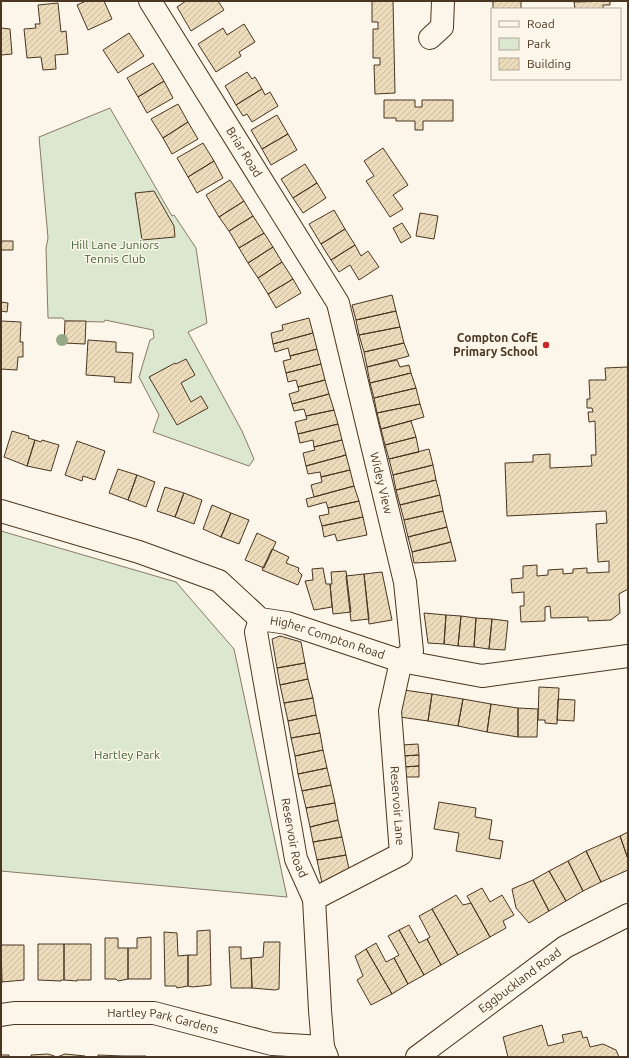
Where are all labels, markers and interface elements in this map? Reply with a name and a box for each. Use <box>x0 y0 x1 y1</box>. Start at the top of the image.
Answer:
legend <box>491 8 621 80</box>
text: Road <box>527 17 555 30</box>
text: Park <box>527 37 551 50</box>
text: Building <box>527 57 571 70</box>
street label: Briar Road <box>224 125 265 179</box>
park label: Hill Lane Juniors Tennis Club <box>71 238 159 265</box>
place label: Compton CofE Primary School <box>453 331 538 358</box>
marker: Compton CofE Primary School <box>541 340 551 350</box>
street label: Widey View <box>368 451 396 516</box>
street label: Higher Compton Road <box>269 614 387 661</box>
park label: Hartley Park <box>94 748 160 761</box>
street label: Reservoir Lane <box>388 765 407 846</box>
street label: Reservoir Road <box>279 797 310 879</box>
street label: Eggbuckland Road <box>476 945 563 1015</box>
street label: Hartley Park Gardens <box>107 1006 220 1036</box>

